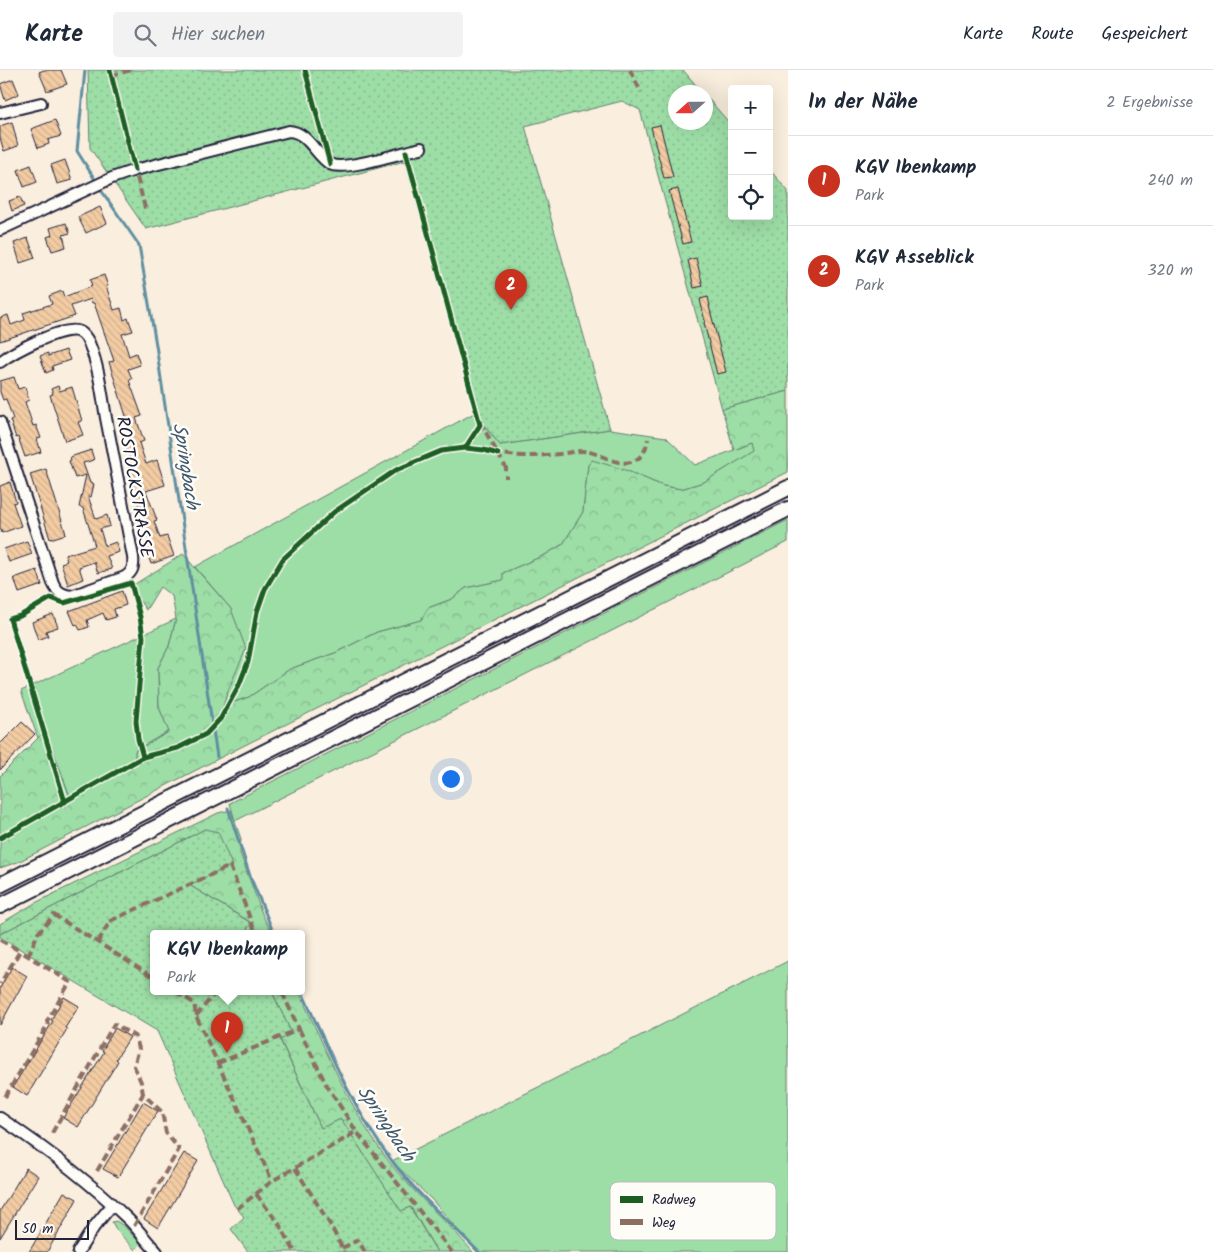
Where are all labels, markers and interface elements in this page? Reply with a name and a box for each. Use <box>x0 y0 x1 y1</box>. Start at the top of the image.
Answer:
search box <box>113 12 463 57</box>
text: Karte <box>25 15 83 54</box>
text: Hier suchen <box>171 20 265 50</box>
text: Karte <box>963 20 1003 49</box>
text: Route <box>1031 20 1074 49</box>
text: Gespeichert <box>1102 20 1188 49</box>
icon: search <box>131 21 159 49</box>
north arrow <box>668 85 713 130</box>
map controls <box>728 85 773 220</box>
button: + <box>728 85 773 130</box>
text: In der Nähe <box>808 86 918 119</box>
text: 2 Ergebnisse <box>1106 90 1193 115</box>
button: − <box>728 130 773 175</box>
text: KGV Ibenkamp <box>855 153 977 183</box>
text: 1 <box>822 168 826 193</box>
text: 240 m <box>1148 168 1193 193</box>
button: locate <box>728 175 773 220</box>
text: Park <box>855 183 884 208</box>
text: KGV Asseblick <box>855 243 974 273</box>
text: 2 <box>819 258 829 283</box>
text: 320 m <box>1147 258 1193 283</box>
pin: 2 <box>495 269 527 310</box>
text: Park <box>855 273 884 298</box>
street label: ROSTOCKSTRASSE <box>107 414 160 561</box>
water label: Springbach <box>163 421 207 513</box>
your location <box>438 766 464 792</box>
popup <box>150 930 305 995</box>
text: KGV Ibenkamp <box>167 935 288 965</box>
text: Park <box>167 965 196 990</box>
pin: 1 <box>211 1012 243 1053</box>
water label: Springbach <box>349 1080 423 1170</box>
legend <box>610 1182 776 1240</box>
text: Radweg <box>652 1189 696 1211</box>
text: Weg <box>652 1212 676 1234</box>
scale bar <box>15 1217 89 1240</box>
text: 50 m <box>22 1218 53 1240</box>

